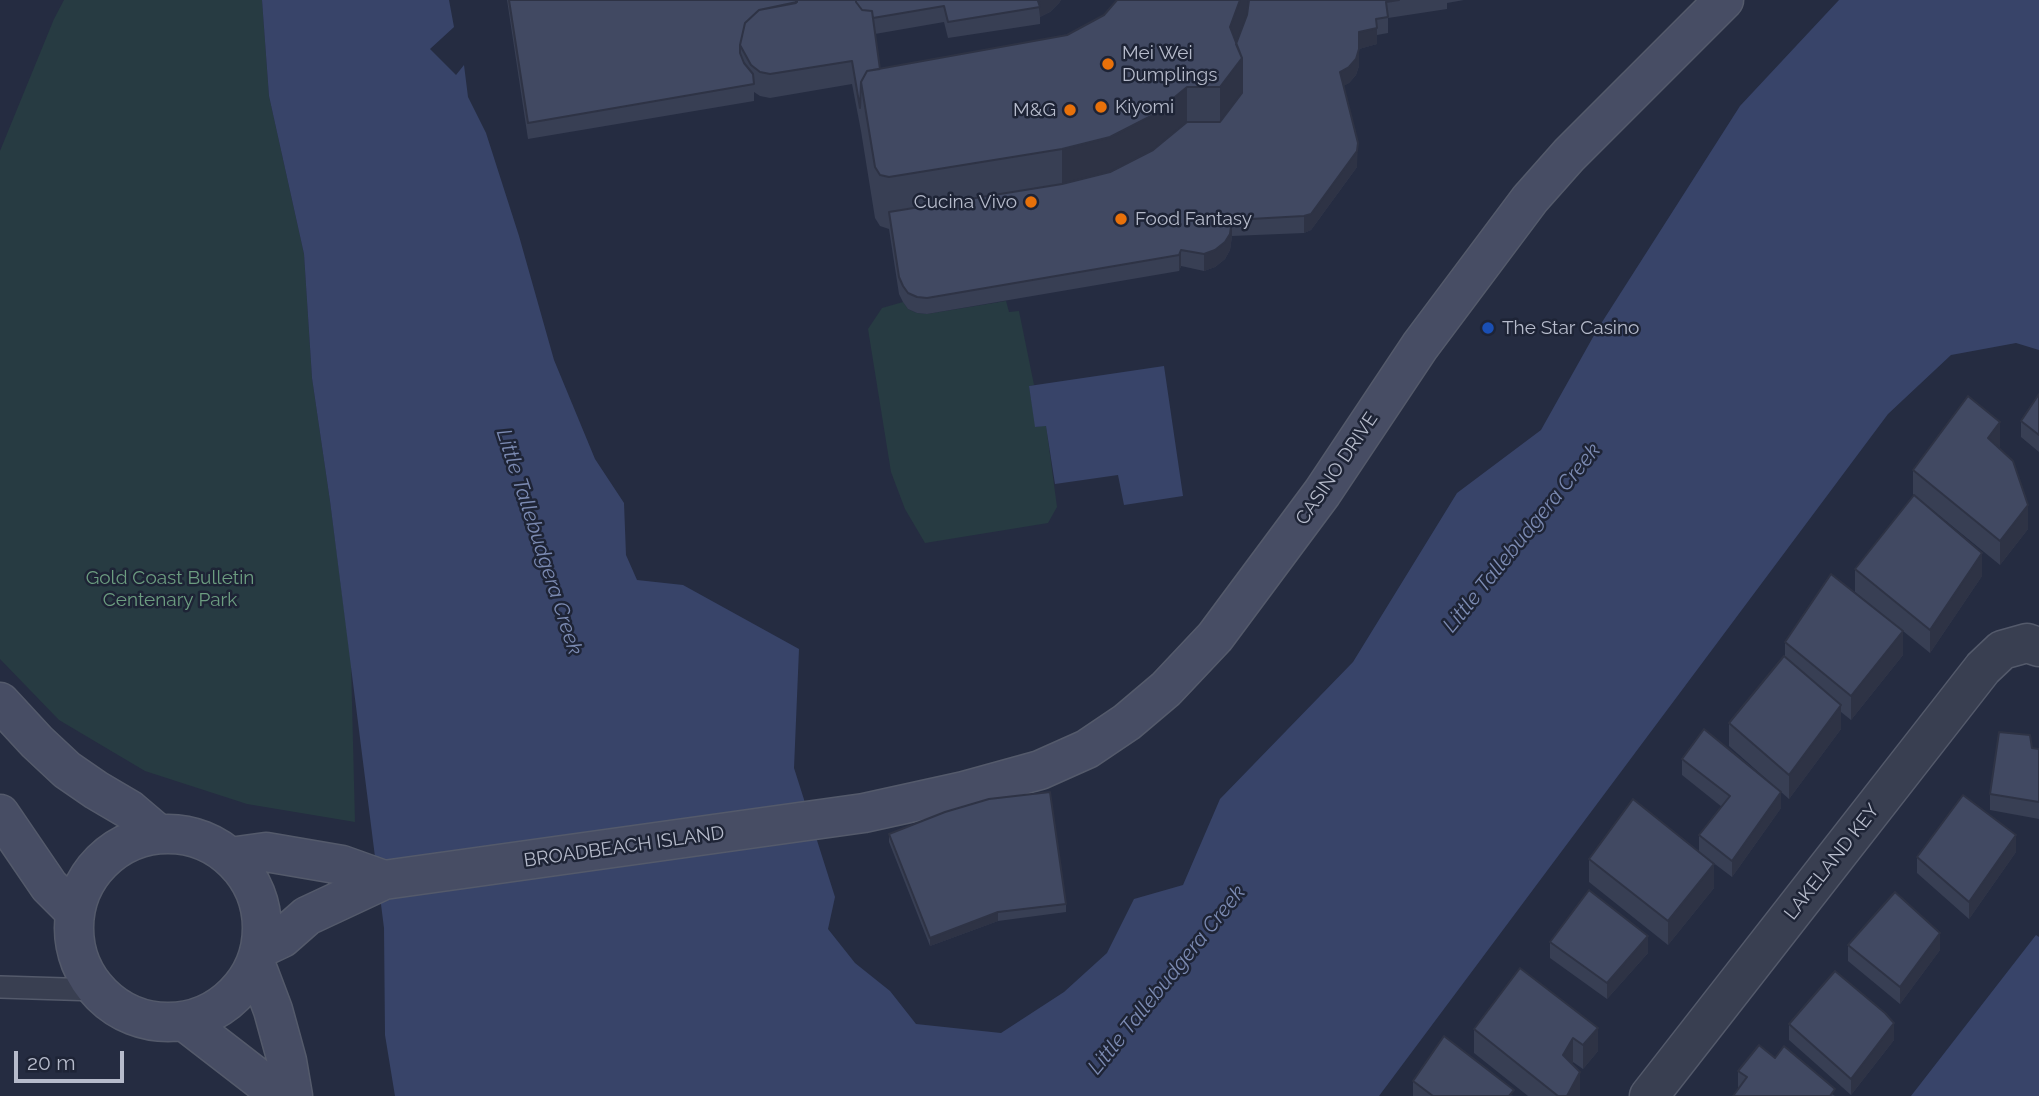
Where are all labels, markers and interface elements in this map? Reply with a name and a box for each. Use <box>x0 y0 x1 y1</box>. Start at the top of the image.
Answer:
place label: Mei Wei Dumplings <box>1122 42 1217 86</box>
marker: Mei Wei Dumplings <box>1100 56 1116 72</box>
place label: Kiyomi <box>1115 96 1174 118</box>
place label: M&G <box>1013 99 1056 121</box>
marker: Kiyomi <box>1093 99 1109 115</box>
marker: M&G <box>1062 102 1078 118</box>
place label: Cucina Vivo <box>914 191 1017 213</box>
marker: Cucina Vivo <box>1023 194 1039 210</box>
place label: Food Fantasy <box>1135 208 1252 230</box>
marker: Food Fantasy <box>1113 211 1129 227</box>
place label: The Star Casino <box>1502 317 1639 339</box>
marker: The Star Casino <box>1480 320 1496 336</box>
street label: CASINO DRIVE <box>1291 408 1383 530</box>
water label: Little Tallebudgera Creek <box>491 426 587 658</box>
water label: Little Tallebudgera Creek <box>1438 438 1606 638</box>
park label: Gold Coast Bulletin Centenary Park <box>86 567 254 611</box>
street label: LAKELAND KEY <box>1780 799 1884 925</box>
street label: BROADBEACH ISLAND <box>522 822 726 872</box>
water label: Little Tallebudgera Creek <box>1083 880 1251 1080</box>
scale bar <box>18 1036 128 1080</box>
text: 20 m <box>27 1050 75 1075</box>

